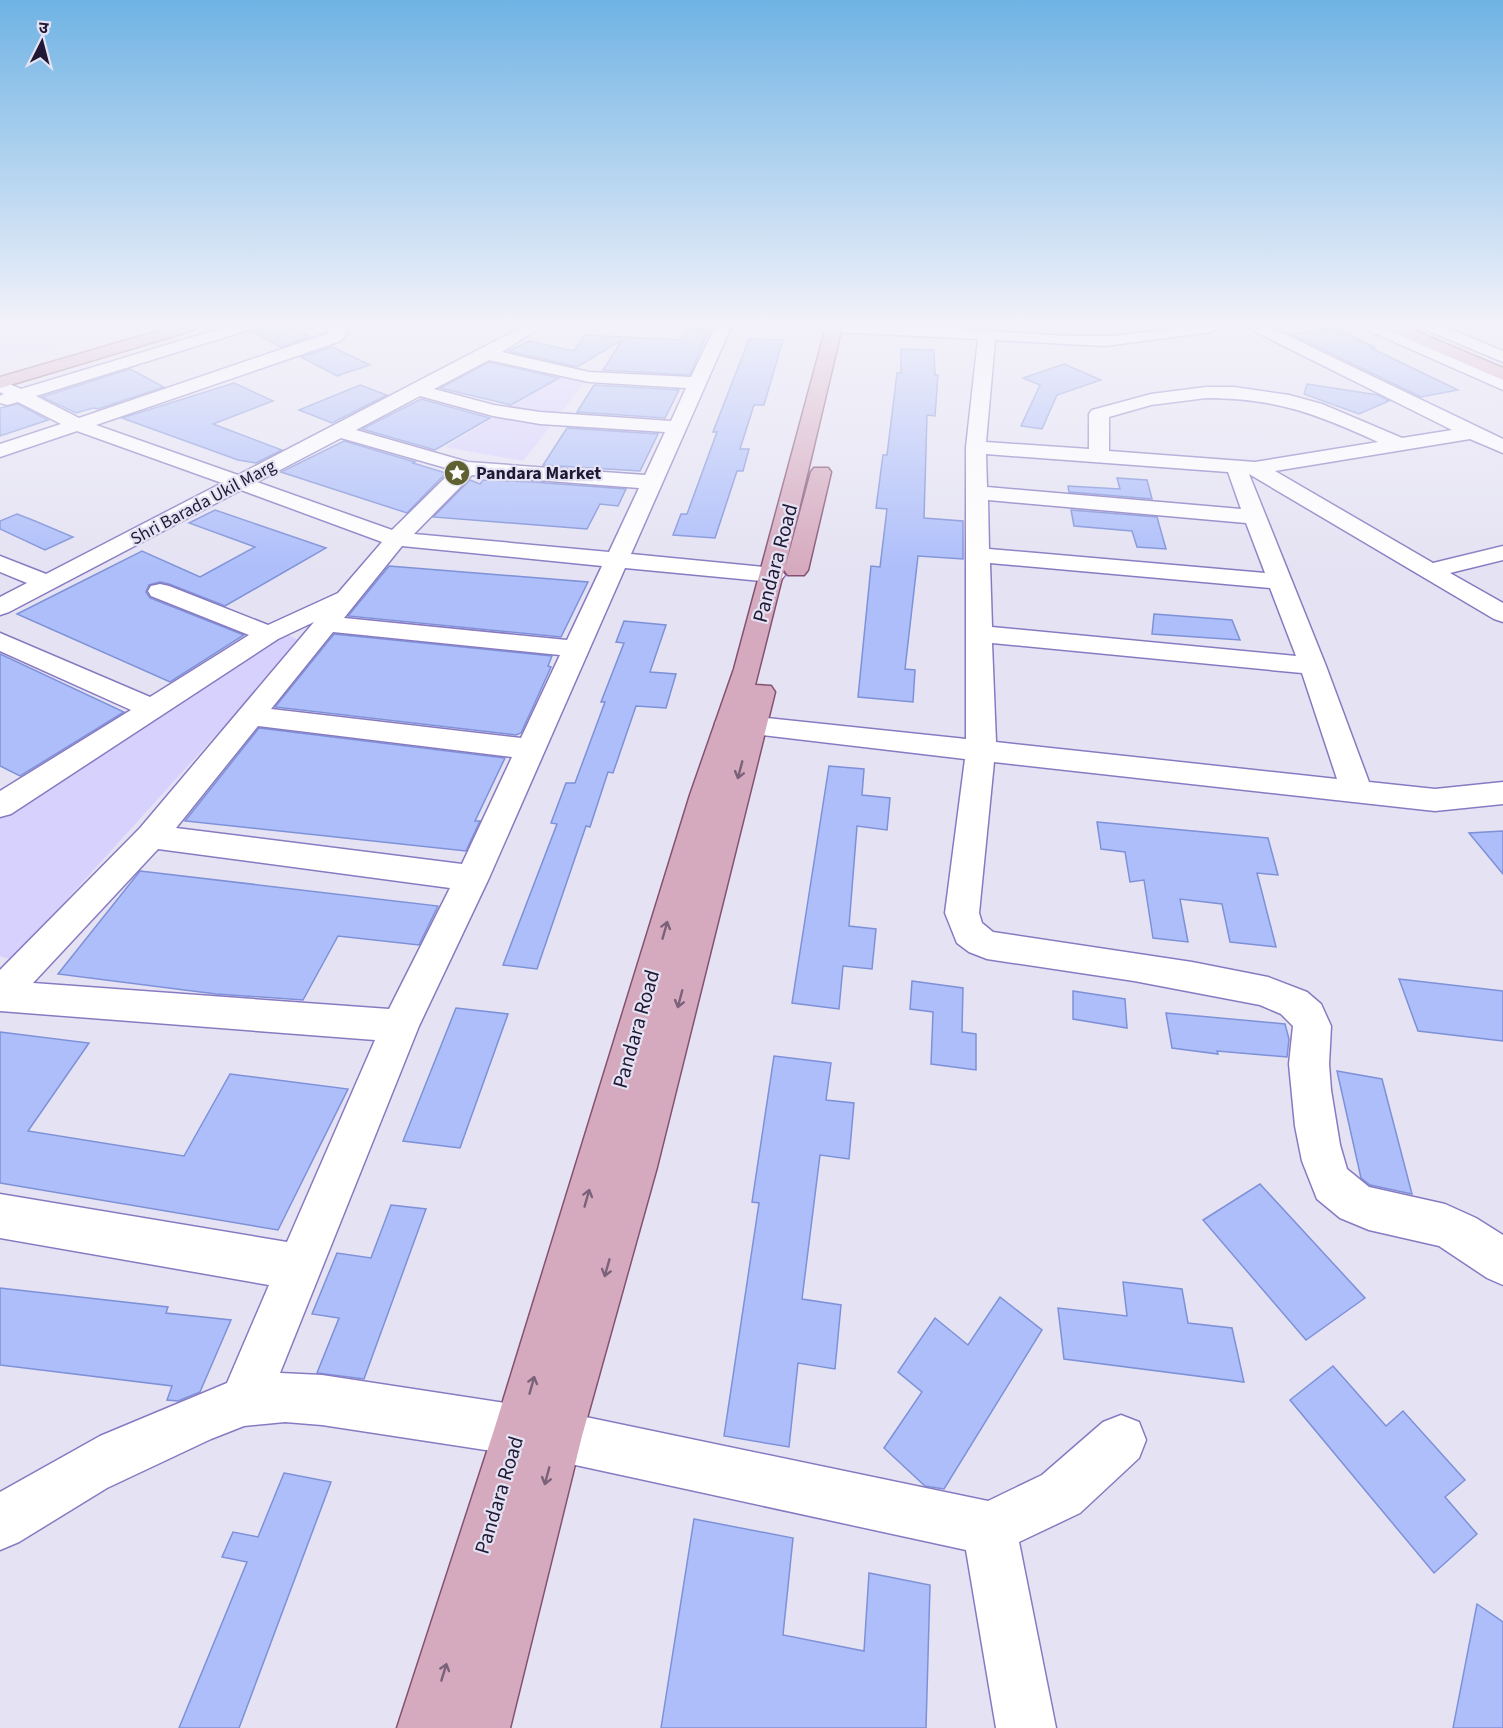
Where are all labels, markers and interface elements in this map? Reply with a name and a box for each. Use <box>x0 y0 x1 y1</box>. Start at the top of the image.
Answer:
north arrow <box>12 12 72 72</box>
text: उ <box>38 17 50 40</box>
street label: Shri Barada Ukil Marg <box>126 454 280 551</box>
place icon: Pandara Market <box>442 458 472 488</box>
place label: Pandara Market <box>476 461 601 486</box>
street label: Pandara Road <box>745 500 805 626</box>
one-way arrow <box>734 760 745 779</box>
one-way arrow <box>660 921 671 940</box>
street label: Pandara Road <box>605 966 667 1092</box>
one-way arrow <box>674 989 685 1008</box>
one-way arrow <box>582 1189 593 1208</box>
one-way arrow <box>600 1258 612 1277</box>
one-way arrow <box>527 1376 538 1395</box>
street label: Pandara Road <box>467 1432 531 1558</box>
one-way arrow <box>541 1466 552 1485</box>
one-way arrow <box>439 1663 450 1682</box>

